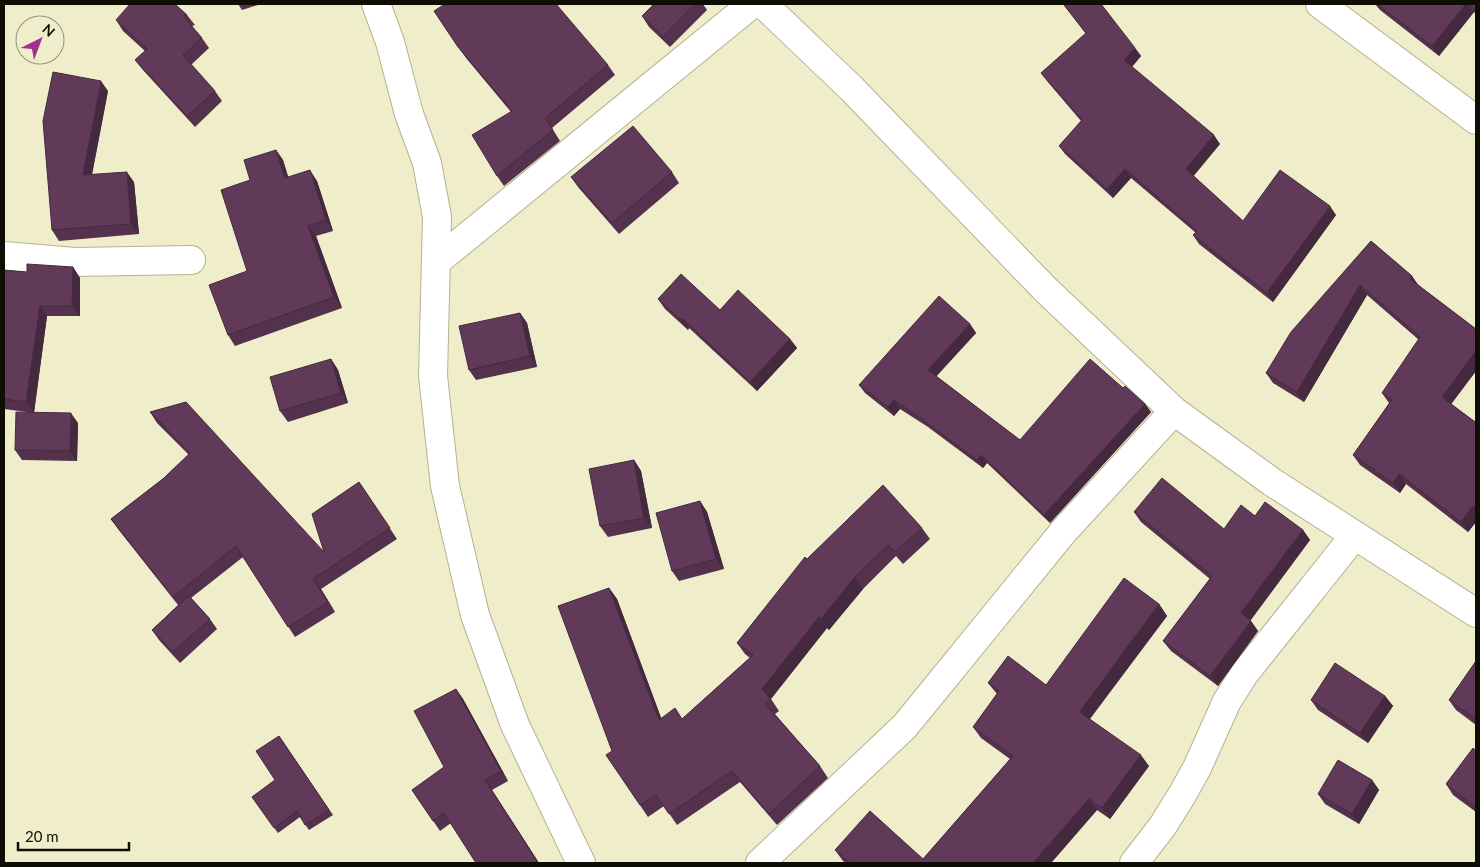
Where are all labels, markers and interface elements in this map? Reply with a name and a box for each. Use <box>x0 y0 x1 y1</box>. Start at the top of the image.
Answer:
north arrow <box>15 15 65 65</box>
text: N <box>39 20 59 40</box>
scale bar <box>18 820 129 852</box>
text: 20 m <box>25 827 59 845</box>

